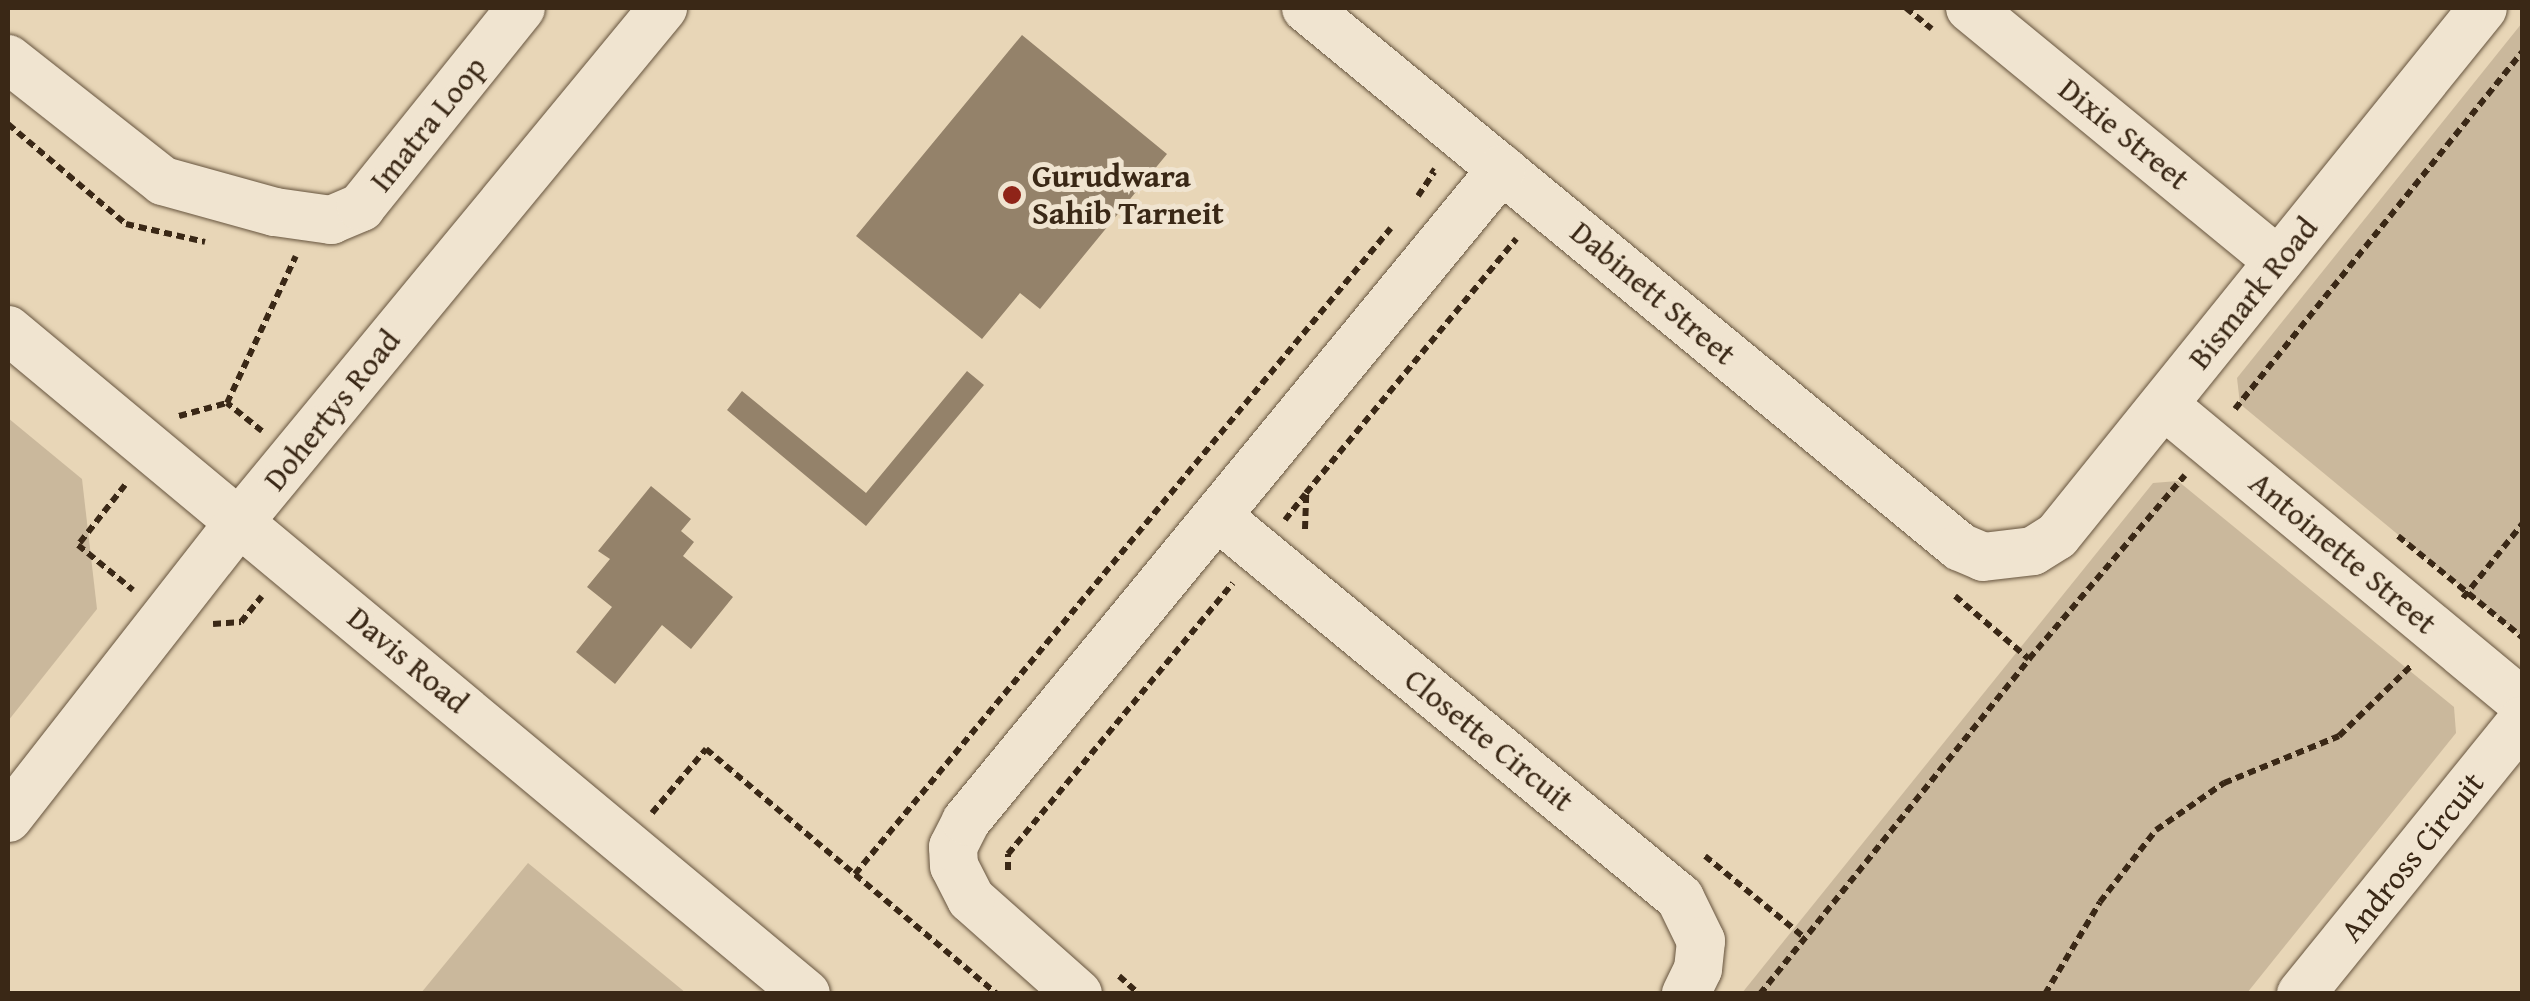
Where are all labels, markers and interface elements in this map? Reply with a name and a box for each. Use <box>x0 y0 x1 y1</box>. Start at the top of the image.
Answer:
street label: Imatra Loop <box>362 49 494 199</box>
street label: Dixie Street <box>2051 70 2197 198</box>
place label: Gurudwara Sahib Tarneit <box>1032 158 1224 233</box>
marker: Gurudwara Sahib Tarneit <box>1001 184 1023 206</box>
street label: Bismark Road <box>2180 209 2326 377</box>
street label: Dabinett Street <box>1563 213 1743 373</box>
street label: Dohertys Road <box>255 322 409 498</box>
street label: Antoinette Street <box>2242 464 2444 642</box>
street label: Davis Road <box>340 598 476 722</box>
street label: Closette Circuit <box>1397 660 1581 820</box>
street label: Andross Circuit <box>2332 765 2492 949</box>

